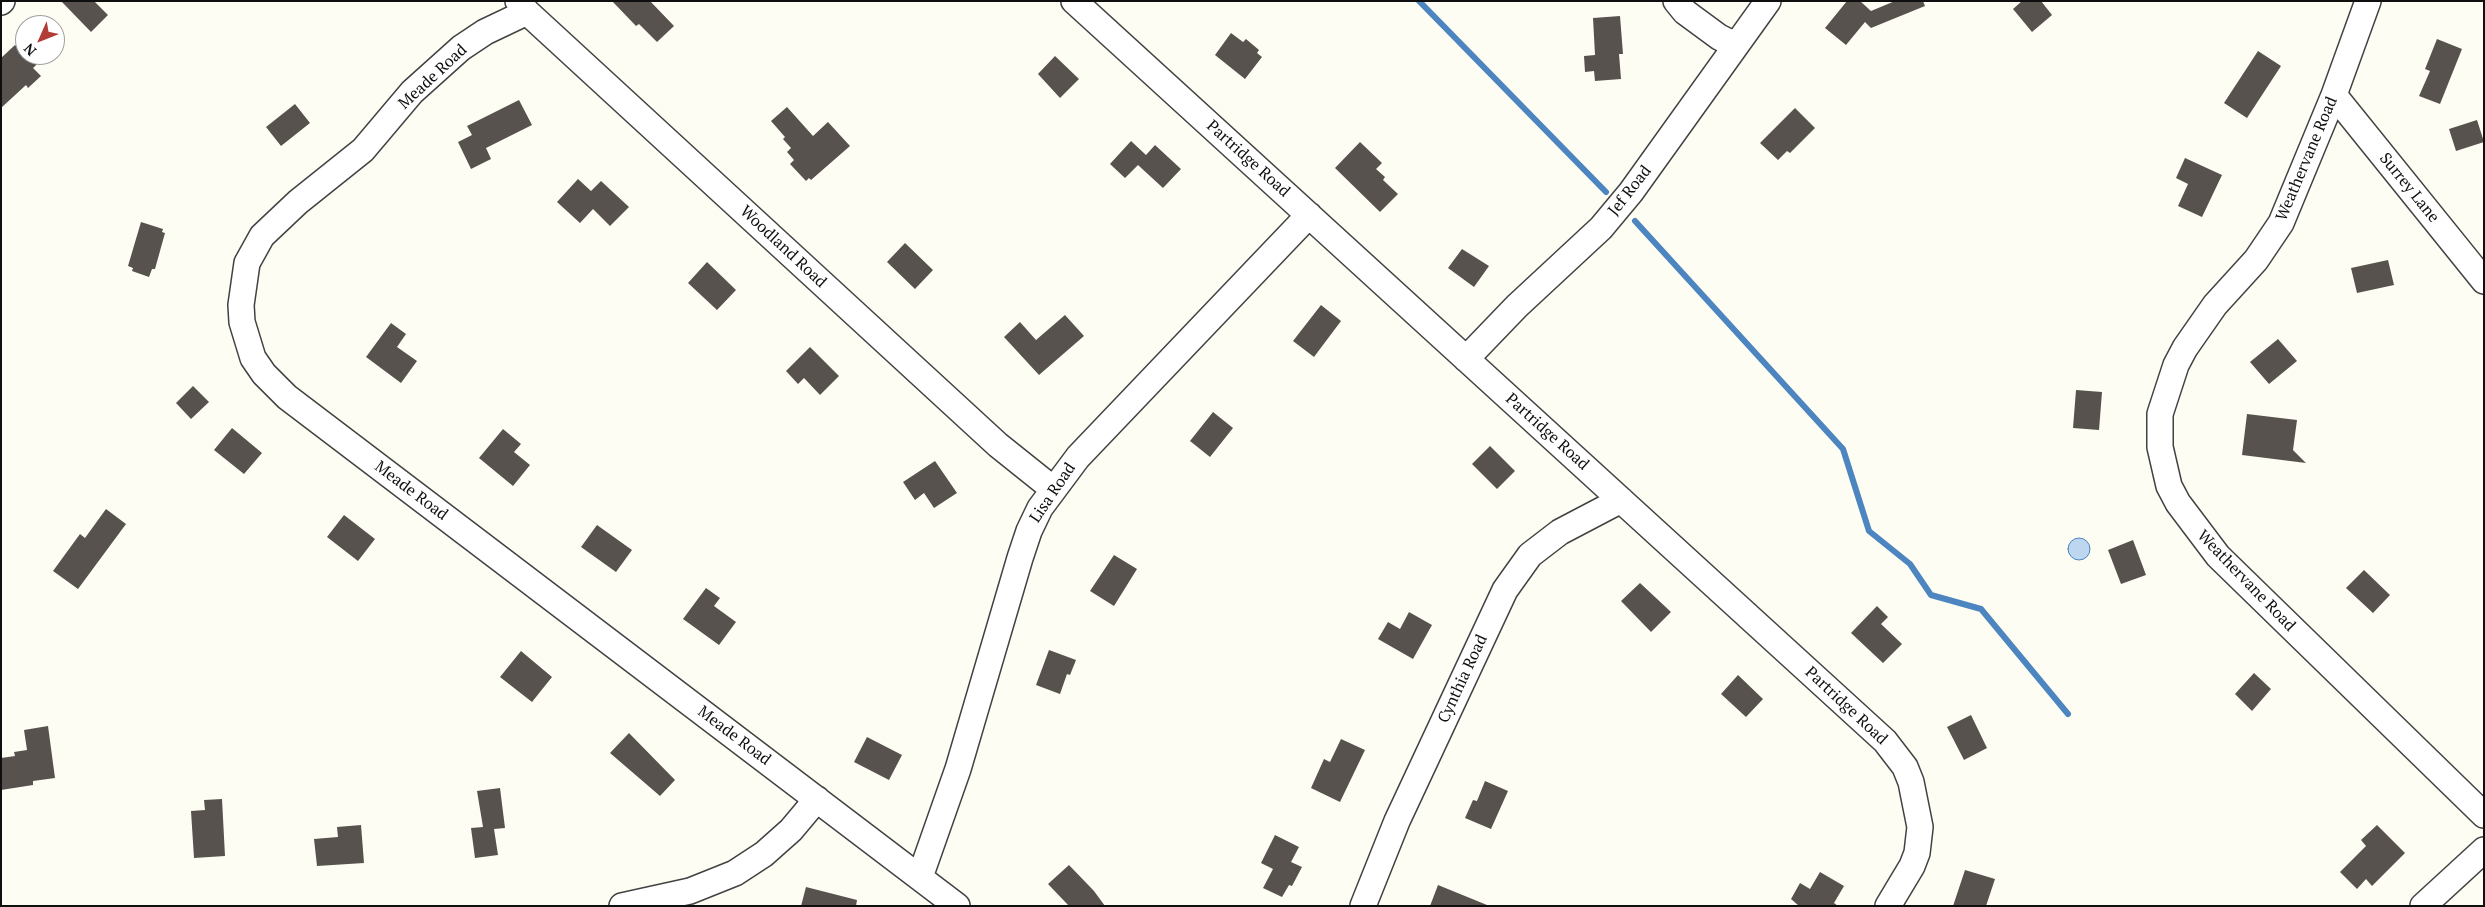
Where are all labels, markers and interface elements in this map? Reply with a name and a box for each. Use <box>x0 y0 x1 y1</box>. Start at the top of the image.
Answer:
north arrow <box>15 15 65 65</box>
text: N <box>19 40 40 60</box>
street label: Meade Road <box>395 40 471 114</box>
street label: Weathervane Road <box>2272 94 2342 224</box>
street label: Partridge Road <box>1202 117 1294 201</box>
street label: Surrey Lane <box>2375 149 2443 227</box>
street label: Jef Road <box>1604 162 1656 220</box>
street label: Woodland Road <box>736 202 830 292</box>
street label: Partridge Road <box>1501 390 1593 474</box>
street label: Meade Road <box>371 457 451 525</box>
street label: Lisa Road <box>1026 459 1080 527</box>
street label: Weathervane Road <box>2193 526 2299 636</box>
street label: Cynthia Road <box>1434 632 1492 726</box>
street label: Partridge Road <box>1801 663 1891 749</box>
street label: Meade Road <box>694 702 774 770</box>

